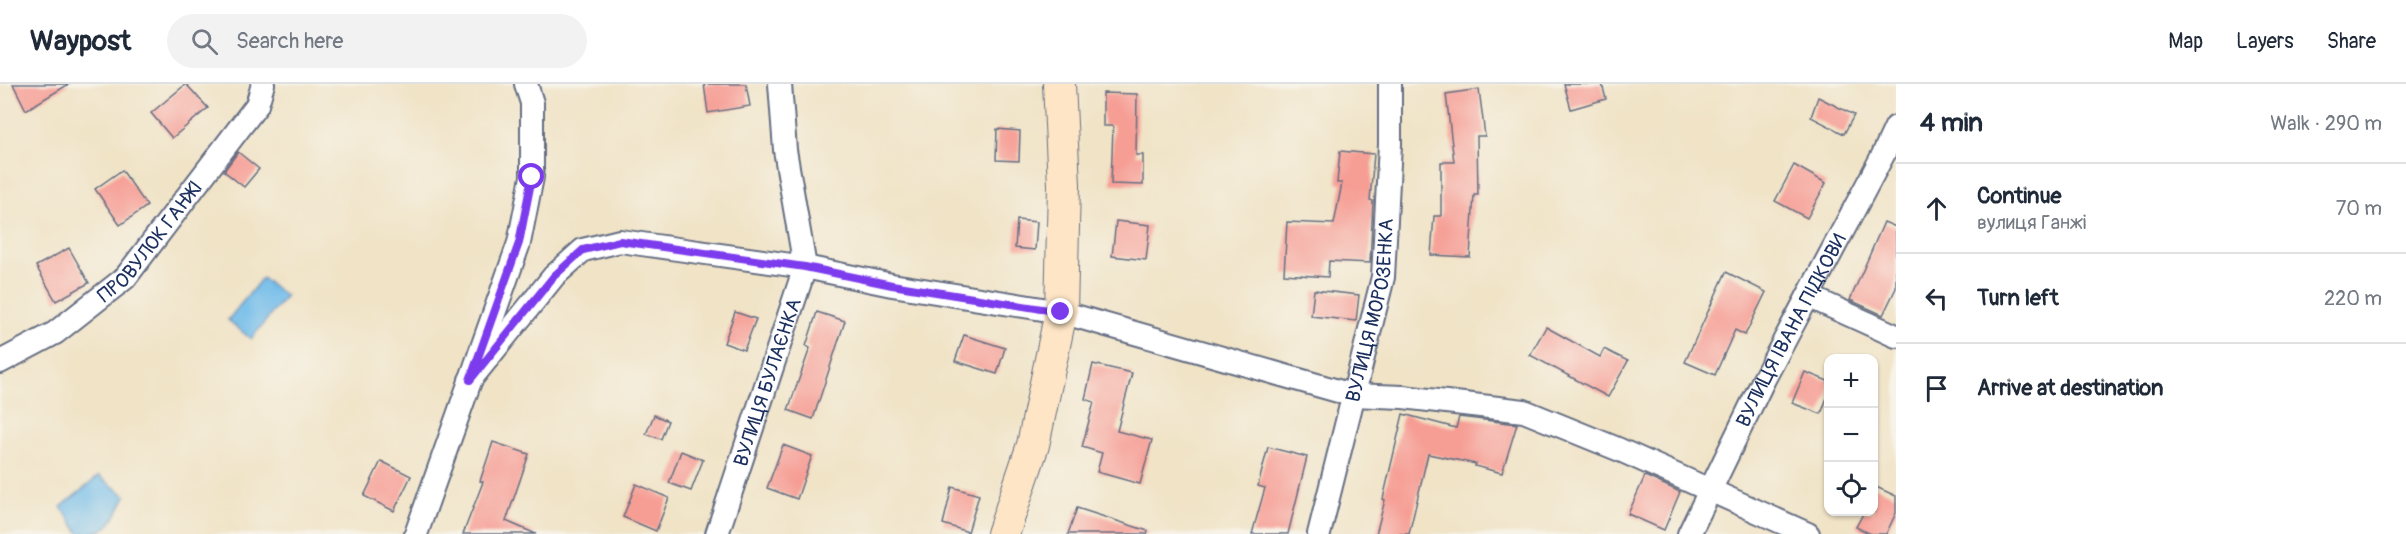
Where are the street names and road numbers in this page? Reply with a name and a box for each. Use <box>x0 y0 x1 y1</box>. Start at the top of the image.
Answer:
street label: ПРОВУЛОК ГАНЖІ <box>92 175 207 308</box>
street label: ВУЛИЦЯ МОРОЗЕНКА <box>1340 218 1399 404</box>
street label: ВУЛИЦЯ ІВАНА ПІДКОВИ <box>1730 229 1852 431</box>
street label: ВУЛИЦЯ БУЛАЄНКА <box>728 295 806 469</box>

